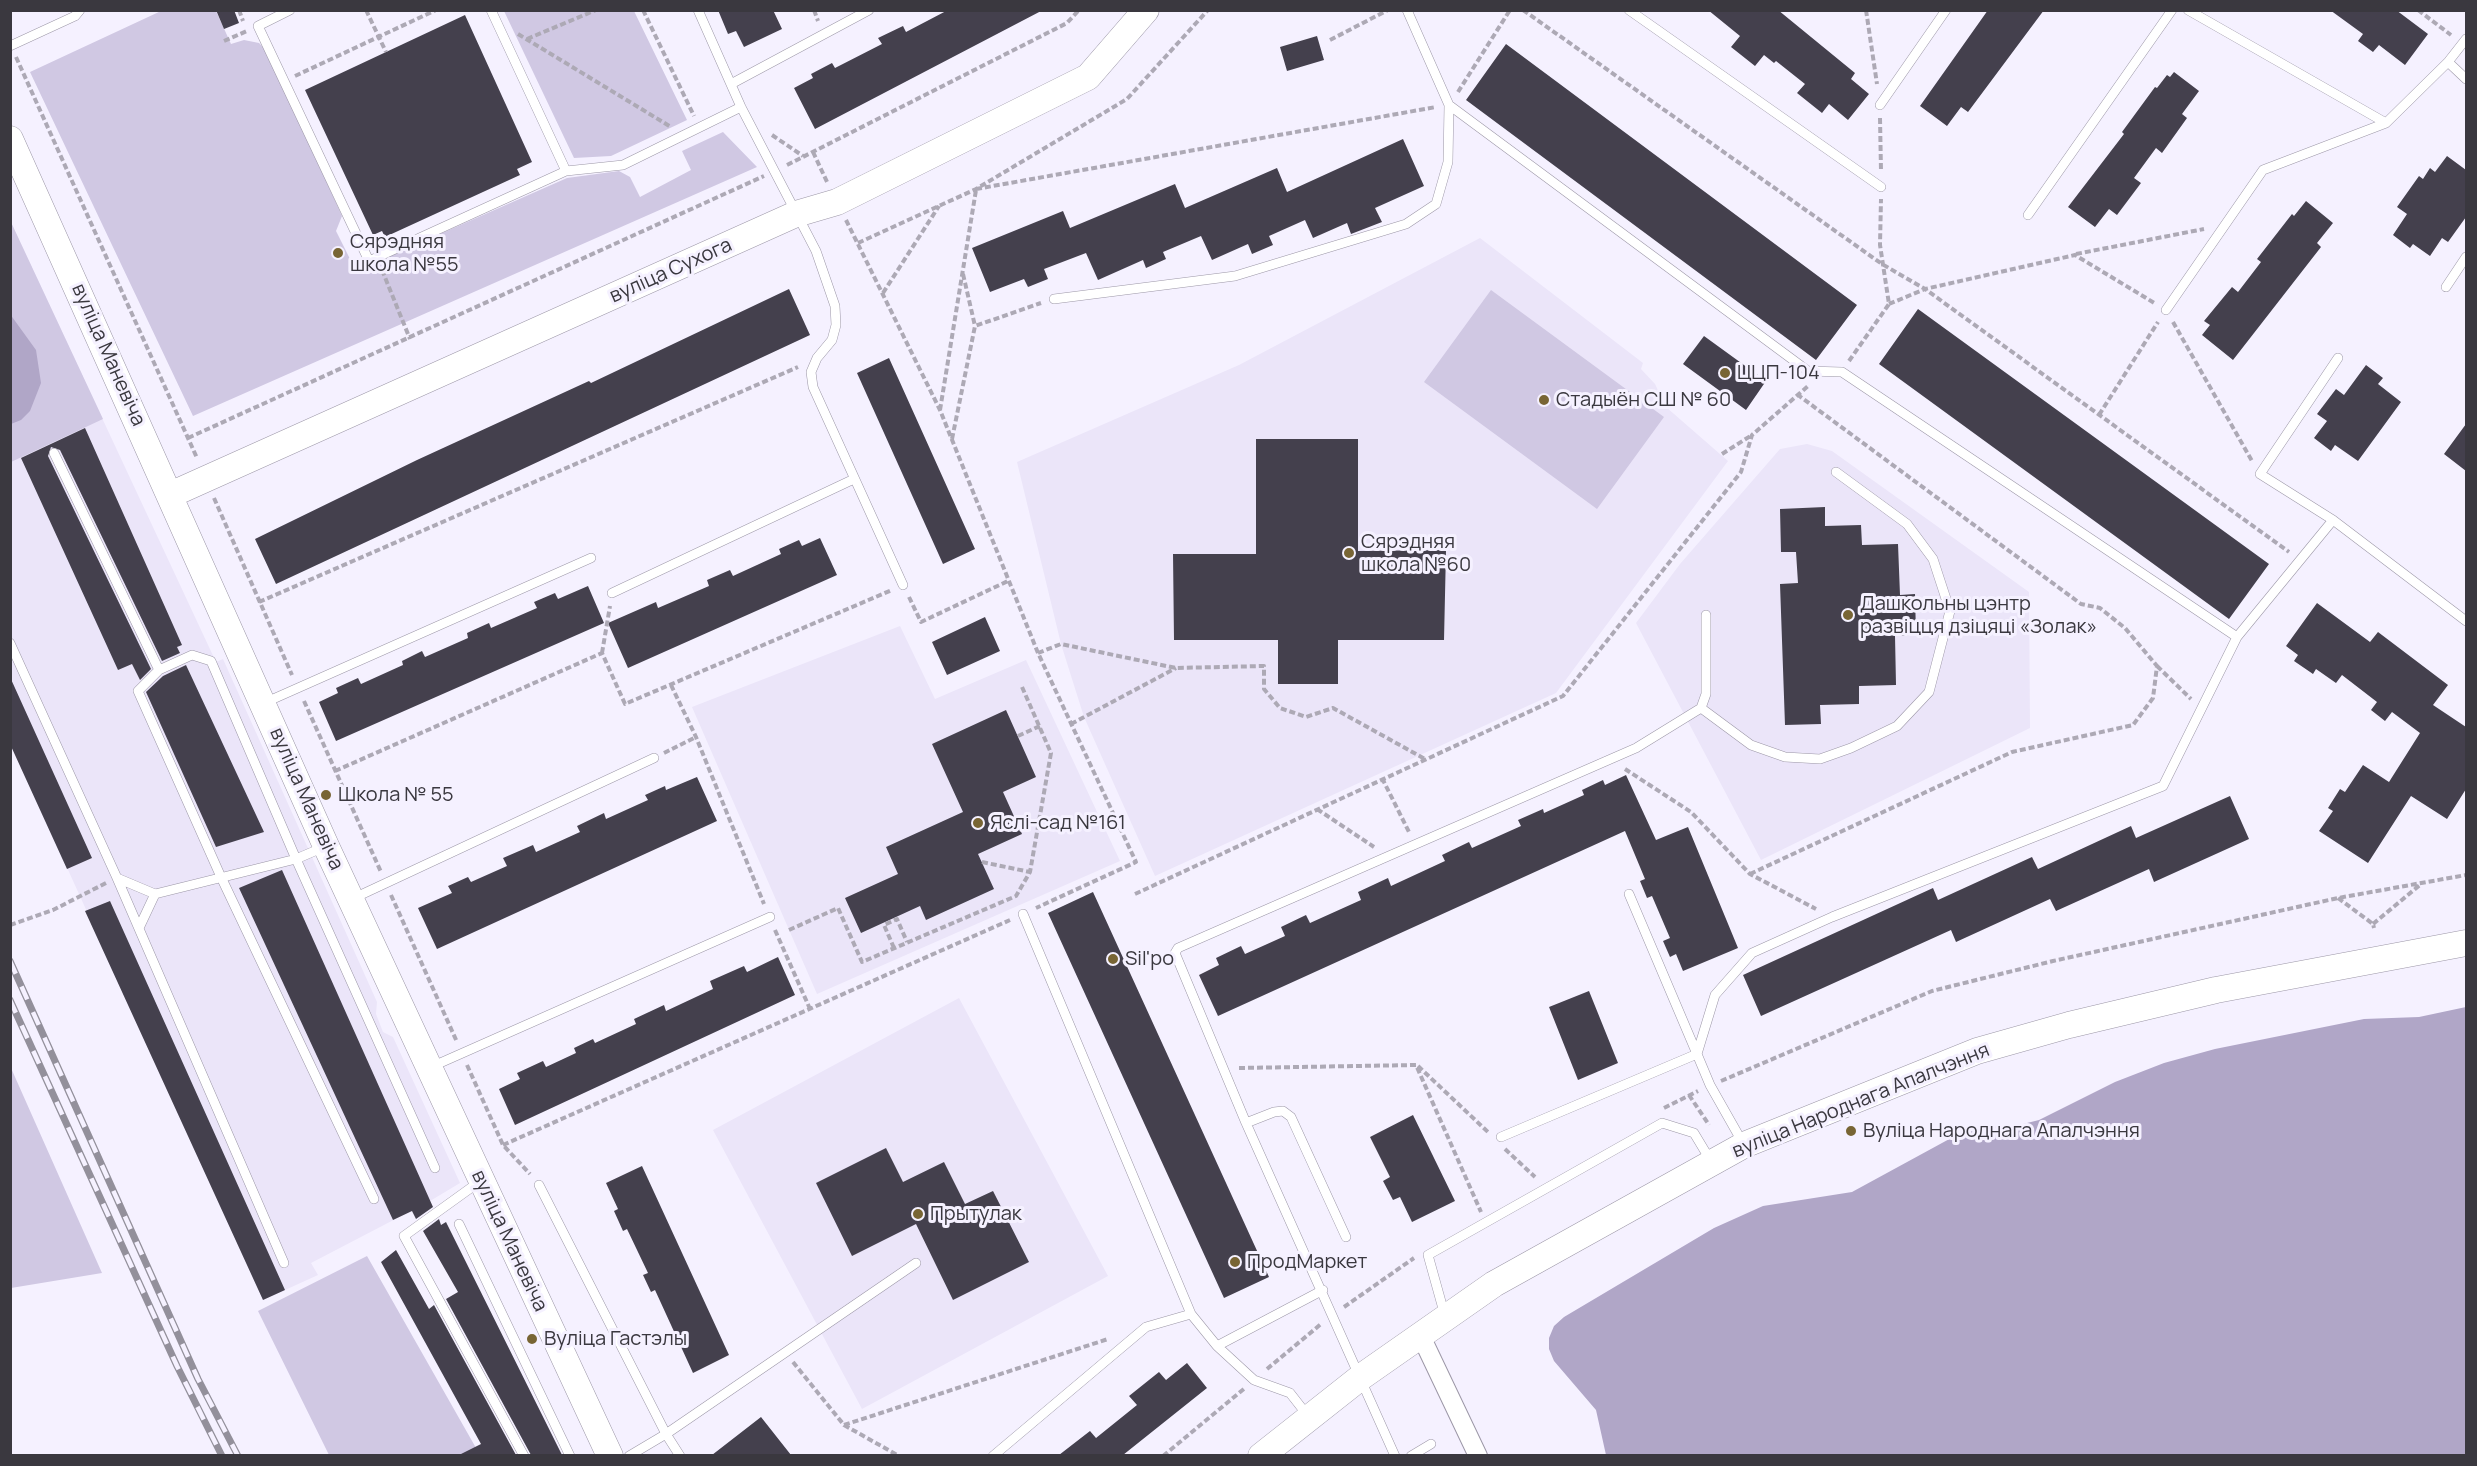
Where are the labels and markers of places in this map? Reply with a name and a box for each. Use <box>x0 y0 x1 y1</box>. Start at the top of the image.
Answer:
place label: Сярэдняя школа №55 <box>350 230 459 277</box>
marker: Сярэдняя школа №55 <box>331 246 345 260</box>
place label: ЦЦП-104 <box>1737 361 1820 385</box>
marker: ЦЦП-104 <box>1718 366 1732 380</box>
place label: Стадыён СШ № 60 <box>1556 388 1731 412</box>
marker: Стадыён СШ № 60 <box>1537 393 1551 407</box>
place label: Сярэдняя школа №60 <box>1361 530 1471 577</box>
marker: Сярэдняя школа №60 <box>1342 546 1356 560</box>
place label: Дашкольны цэнтр развіцця дзіцяці «Золак» <box>1860 592 2097 639</box>
marker: Дашкольны цэнтр развіцця дзіцяці «Золак» <box>1841 608 1855 622</box>
place label: Школа № 55 <box>338 783 454 807</box>
marker: Школа № 55 <box>319 788 333 802</box>
place label: Яслі-сад №161 <box>990 811 1126 835</box>
marker: Яслі-сад №161 <box>971 816 985 830</box>
place label: Sil'po <box>1125 947 1174 971</box>
marker: Sil'po <box>1106 952 1120 966</box>
place label: Вуліца Народнага Апалчэння <box>1863 1119 2140 1143</box>
marker: Вуліца Народнага Апалчэння <box>1844 1124 1858 1138</box>
place label: Прытулак <box>930 1202 1022 1226</box>
marker: Прытулак <box>911 1207 925 1221</box>
place label: ПродМаркет <box>1247 1250 1367 1274</box>
marker: ПродМаркет <box>1228 1255 1242 1269</box>
place label: Вуліца Гастэлы <box>544 1327 687 1351</box>
marker: Вуліца Гастэлы <box>525 1332 539 1346</box>

